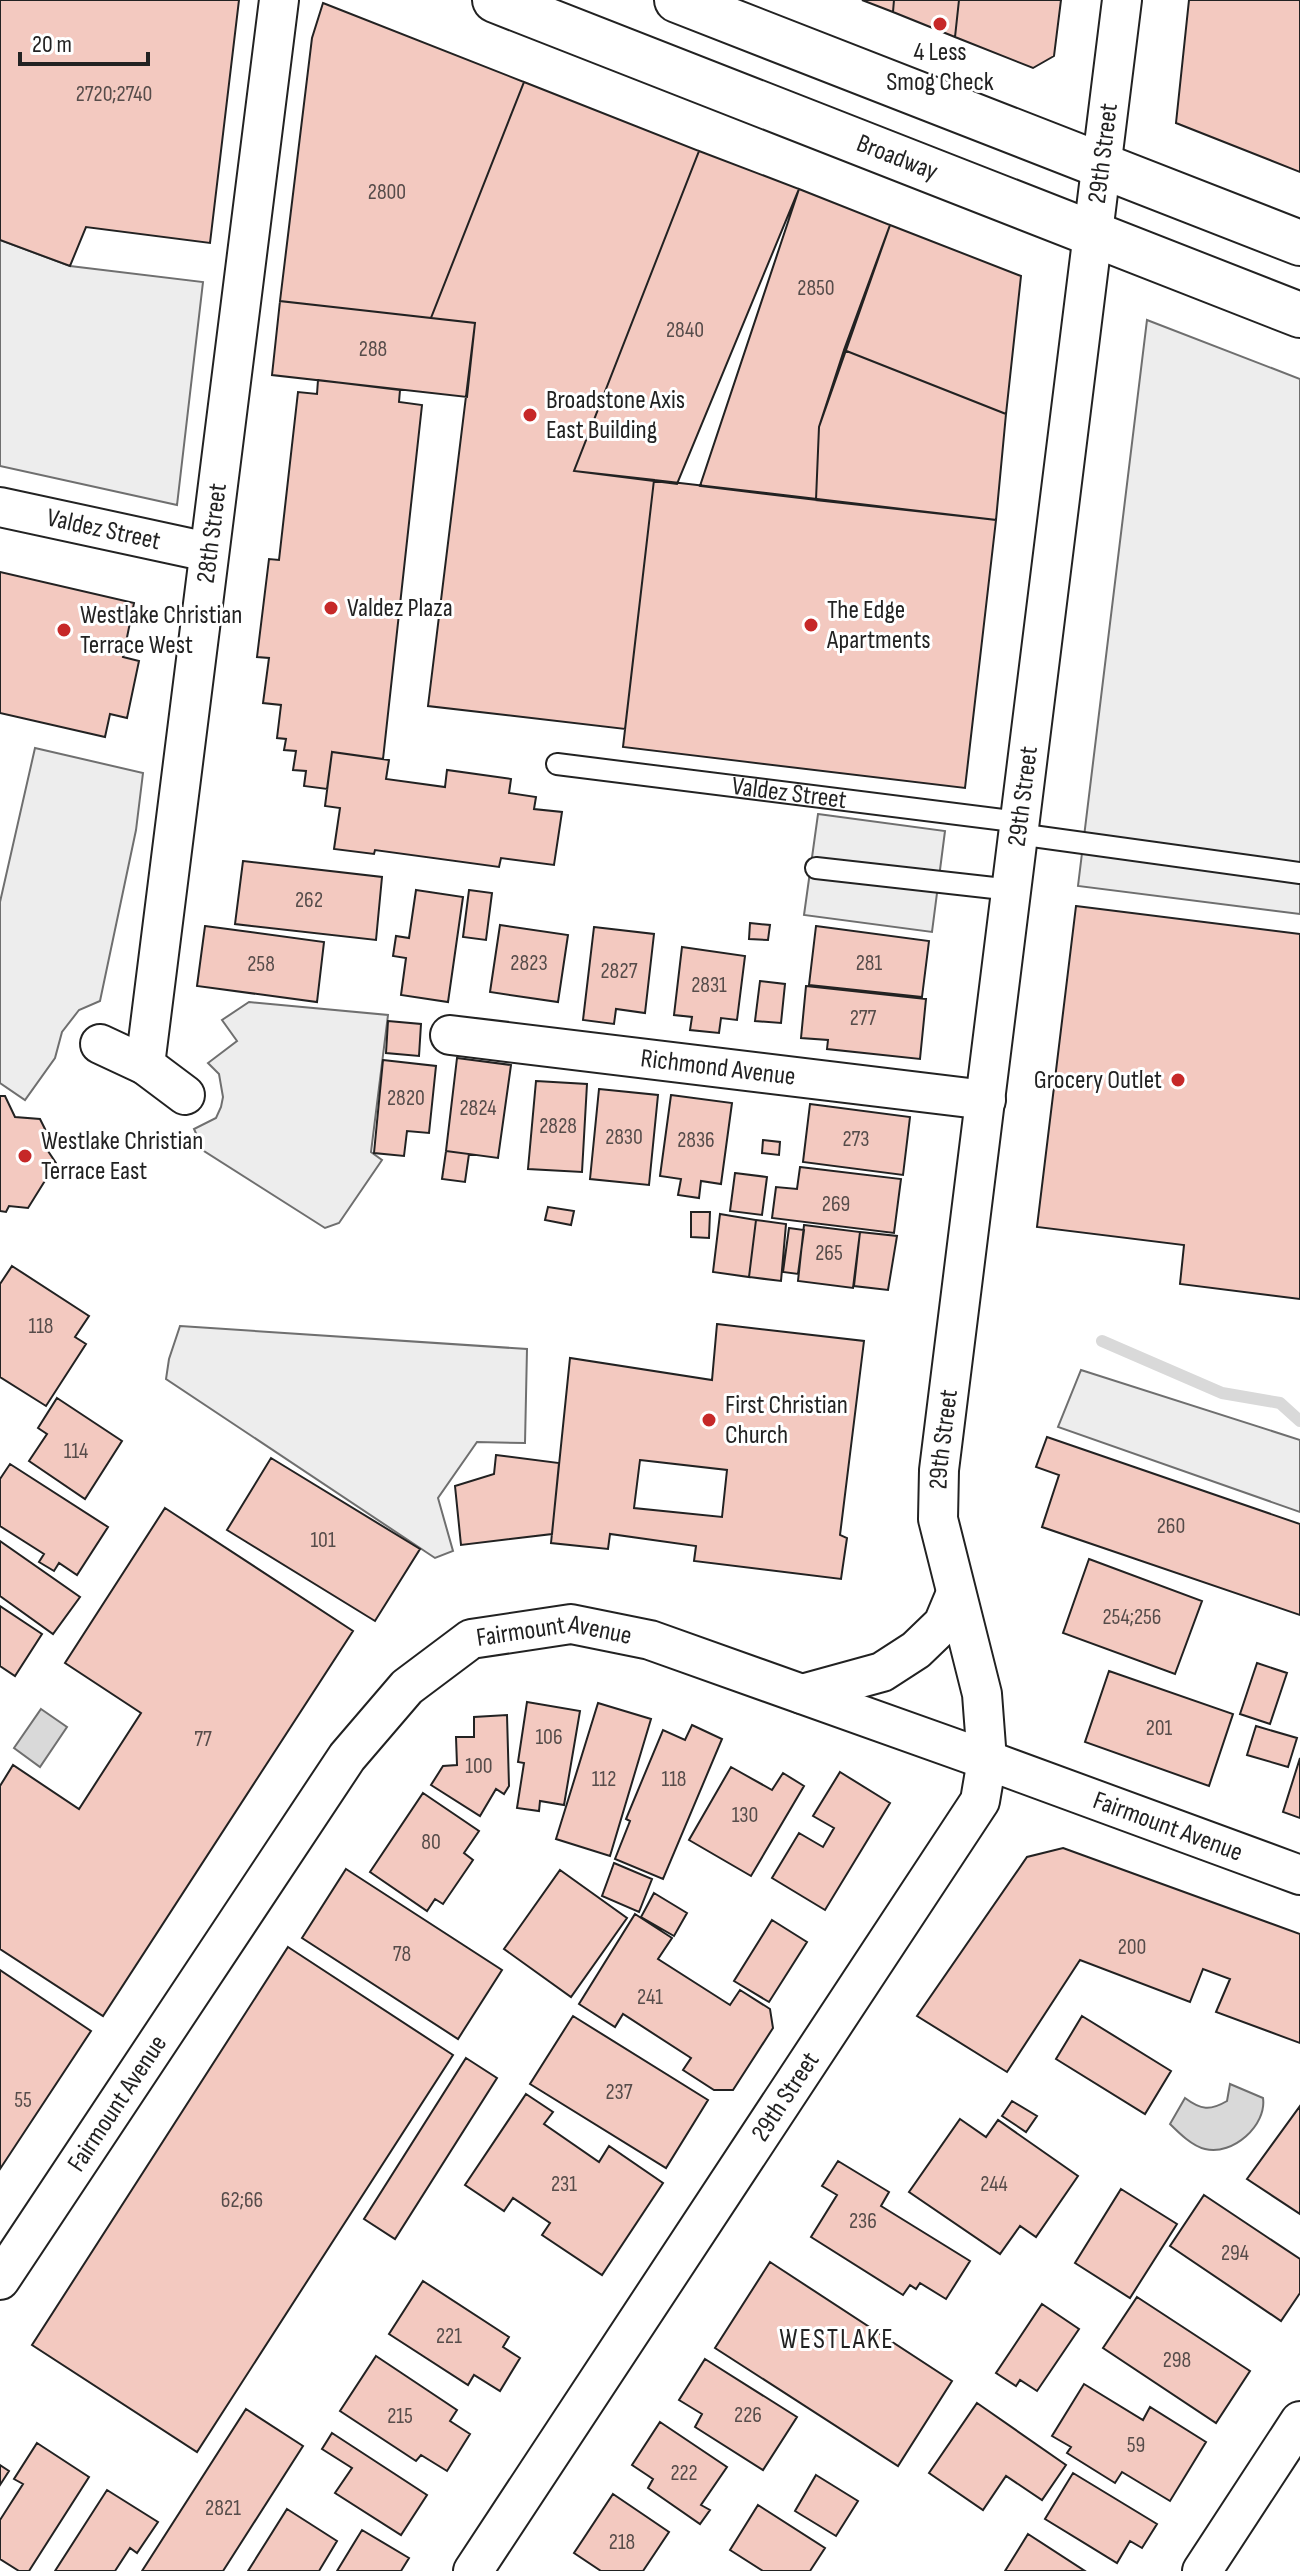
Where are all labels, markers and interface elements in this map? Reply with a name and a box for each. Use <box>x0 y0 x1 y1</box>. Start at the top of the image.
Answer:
marker: 4 Less Smog Check <box>931 15 949 33</box>
scale bar <box>20 16 148 66</box>
text: 20 m <box>32 30 72 59</box>
place label: 4 Less Smog Check <box>886 37 994 98</box>
house number: 2720;2740 <box>76 81 152 108</box>
street label: 29th Street <box>1081 101 1125 205</box>
street label: Broadway <box>852 128 942 187</box>
house number: 2800 <box>368 179 406 206</box>
house number: 2850 <box>797 275 835 302</box>
house number: 2840 <box>666 317 704 344</box>
house number: 288 <box>359 336 387 363</box>
place label: Broadstone Axis East Building <box>546 385 685 446</box>
marker: Broadstone Axis East Building <box>521 406 539 424</box>
street label: 28th Street <box>190 481 234 585</box>
street label: Valdez Street <box>44 502 163 557</box>
place label: Valdez Plaza <box>347 593 453 624</box>
place label: The Edge Apartments <box>826 595 931 656</box>
marker: Valdez Plaza <box>322 599 340 617</box>
place label: Westlake Christian Terrace West <box>80 600 242 661</box>
marker: The Edge Apartments <box>802 616 820 634</box>
marker: Westlake Christian Terrace West <box>55 621 73 639</box>
street label: 29th Street <box>1001 745 1044 848</box>
street label: Valdez Street <box>730 771 848 816</box>
house number: 262 <box>295 887 323 914</box>
house number: 2823 <box>510 950 548 977</box>
house number: 281 <box>856 950 882 977</box>
house number: 258 <box>247 951 275 978</box>
house number: 2827 <box>601 958 638 985</box>
house number: 2831 <box>691 972 727 999</box>
house number: 277 <box>850 1005 877 1032</box>
street label: Richmond Avenue <box>639 1043 797 1092</box>
place label: Grocery Outlet <box>1034 1065 1162 1096</box>
marker: Grocery Outlet <box>1169 1071 1187 1089</box>
house number: 2820 <box>387 1085 425 1112</box>
house number: 2824 <box>459 1095 497 1122</box>
house number: 2828 <box>539 1113 577 1140</box>
house number: 2830 <box>605 1124 643 1151</box>
place label: Westlake Christian Terrace East <box>41 1126 203 1187</box>
house number: 273 <box>842 1126 870 1153</box>
house number: 2836 <box>677 1127 715 1154</box>
marker: Westlake Christian Terrace East <box>16 1147 34 1165</box>
house number: 269 <box>822 1191 850 1218</box>
house number: 265 <box>815 1240 843 1267</box>
house number: 118 <box>28 1313 54 1340</box>
street label: 29th Street <box>923 1388 964 1490</box>
place label: First Christian Church <box>725 1390 848 1451</box>
marker: First Christian Church <box>700 1411 718 1429</box>
house number: 114 <box>64 1438 88 1465</box>
house number: 260 <box>1157 1513 1185 1540</box>
house number: 101 <box>310 1527 336 1554</box>
house number: 254;256 <box>1103 1604 1161 1631</box>
street label: Fairmount Avenue <box>474 1608 634 1653</box>
house number: 201 <box>1146 1715 1173 1742</box>
house number: 106 <box>535 1724 563 1751</box>
house number: 77 <box>194 1726 212 1753</box>
house number: 100 <box>465 1753 493 1780</box>
house number: 112 <box>592 1766 616 1793</box>
house number: 118 <box>661 1766 687 1793</box>
street label: Fairmount Avenue <box>1089 1785 1247 1868</box>
house number: 130 <box>732 1802 758 1829</box>
house number: 80 <box>421 1829 441 1856</box>
house number: 200 <box>1118 1934 1146 1961</box>
house number: 78 <box>393 1941 411 1968</box>
house number: 241 <box>637 1984 663 2011</box>
street label: Fairmount Avenue <box>61 2029 174 2177</box>
street label: 29th Street <box>745 2046 826 2147</box>
house number: 237 <box>605 2079 633 2106</box>
house number: 55 <box>14 2087 32 2114</box>
house number: 231 <box>551 2171 577 2198</box>
house number: 244 <box>980 2171 1008 2198</box>
house number: 62;66 <box>221 2187 263 2214</box>
house number: 236 <box>849 2208 877 2235</box>
house number: 294 <box>1221 2240 1249 2267</box>
house number: 221 <box>436 2323 462 2350</box>
district label: WESTLAKE <box>779 2323 895 2356</box>
house number: 298 <box>1163 2347 1191 2374</box>
house number: 226 <box>734 2402 762 2429</box>
house number: 215 <box>387 2403 413 2430</box>
house number: 59 <box>1127 2432 1145 2459</box>
house number: 222 <box>670 2460 698 2487</box>
house number: 2821 <box>205 2495 241 2522</box>
house number: 218 <box>609 2529 635 2556</box>

